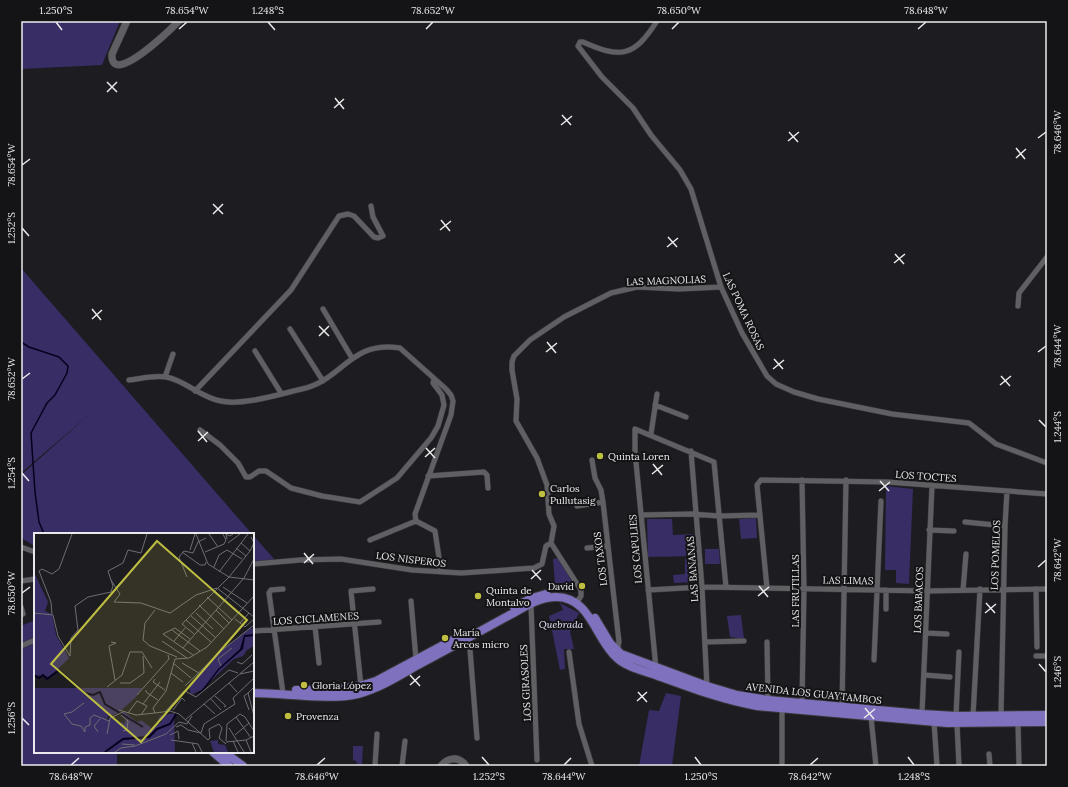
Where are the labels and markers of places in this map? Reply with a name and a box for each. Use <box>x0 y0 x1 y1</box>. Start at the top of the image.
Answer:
place label: Quinta Loren <box>608 450 670 463</box>
marker: Quinta Loren <box>595 451 605 461</box>
place label: Carlos Pullutasig <box>550 482 596 507</box>
marker: Carlos Pullutasig <box>537 489 547 499</box>
place label: David <box>548 580 574 593</box>
marker: David <box>577 581 587 591</box>
place label: Quinta de Montalvo <box>486 584 532 609</box>
marker: Quinta de Montalvo <box>473 591 483 601</box>
place label: María Arcos micro <box>452 626 509 651</box>
marker: María Arcos micro <box>440 633 450 643</box>
place label: Gloria López <box>312 679 371 692</box>
marker: Gloria López <box>299 680 309 690</box>
place label: Provenza <box>296 710 339 723</box>
marker: Provenza <box>283 711 293 721</box>

